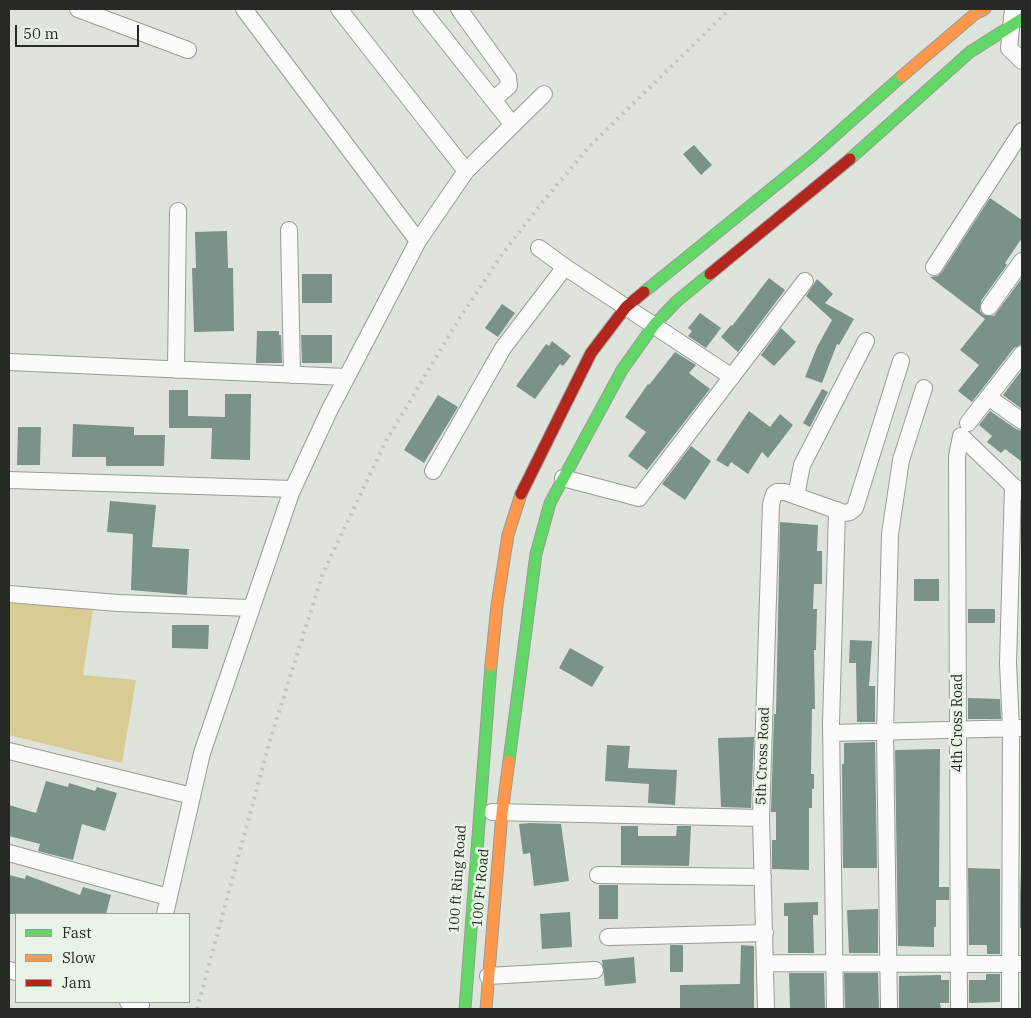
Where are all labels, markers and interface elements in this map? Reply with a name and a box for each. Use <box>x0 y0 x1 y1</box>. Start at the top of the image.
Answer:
scale bar <box>18 15 141 47</box>
text: 50 m <box>23 24 59 43</box>
street label: 4th Cross Road <box>950 674 966 772</box>
street label: 5th Cross Road <box>753 706 773 806</box>
street label: 100 ft Ring Road <box>446 824 470 934</box>
street label: 100 Ft Road <box>469 848 493 928</box>
legend <box>15 913 190 1003</box>
text: Fast <box>62 923 92 942</box>
text: Slow <box>62 948 95 967</box>
text: Jam <box>62 973 91 992</box>

